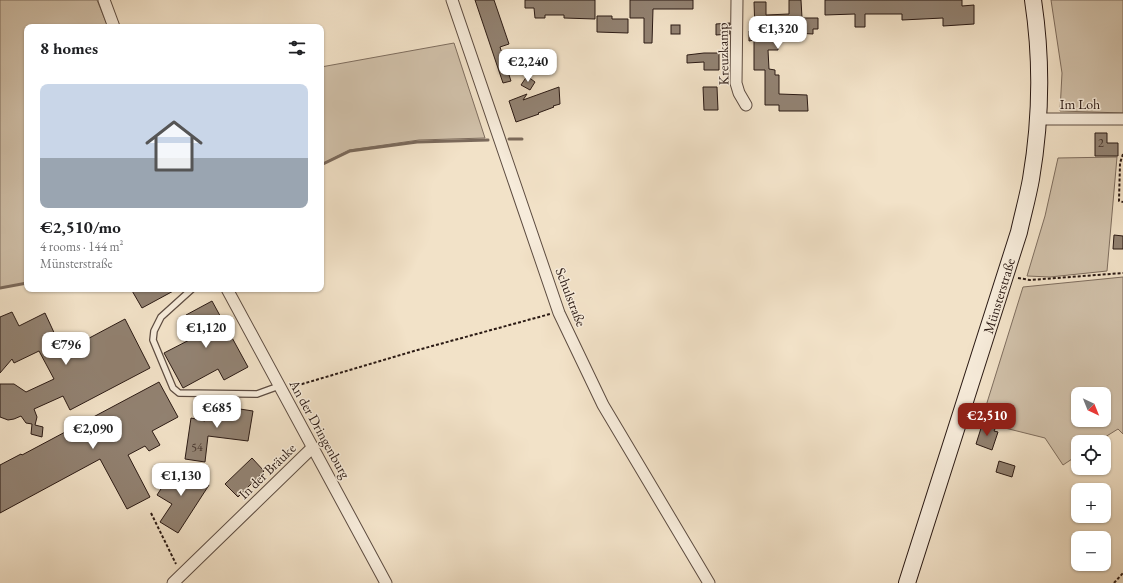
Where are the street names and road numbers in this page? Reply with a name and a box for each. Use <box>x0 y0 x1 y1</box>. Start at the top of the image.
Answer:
street label: Kreuzkamp <box>713 23 733 85</box>
street label: Im Loh <box>1060 95 1100 113</box>
street label: Münsterstraße <box>979 255 1019 336</box>
street label: Schulstraße <box>552 265 591 330</box>
street label: An der Dringenburg <box>285 376 355 482</box>
street label: In der Bräuke <box>235 439 300 503</box>

